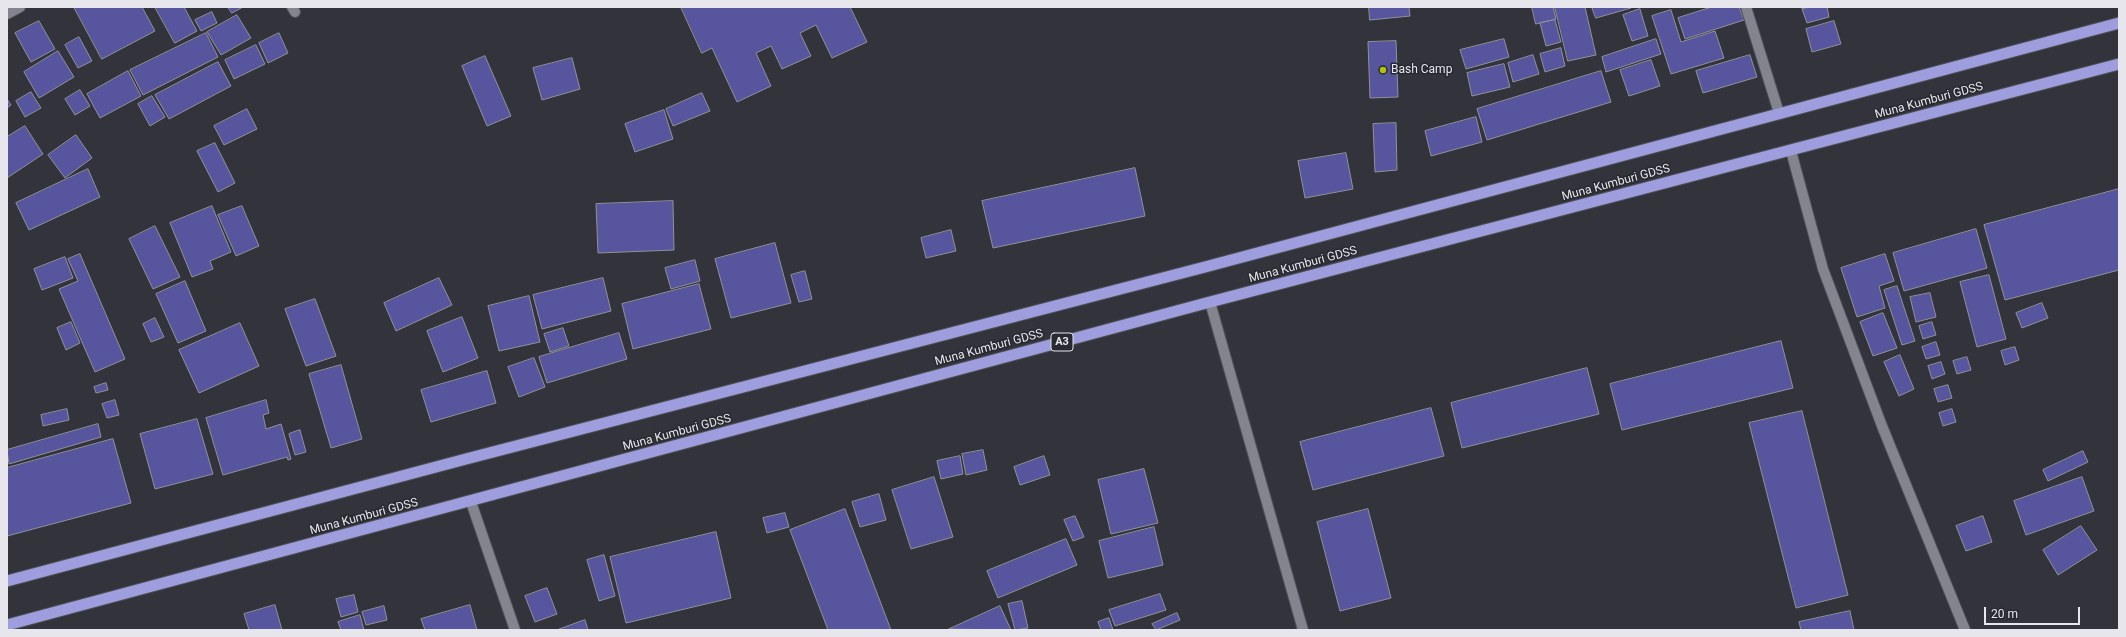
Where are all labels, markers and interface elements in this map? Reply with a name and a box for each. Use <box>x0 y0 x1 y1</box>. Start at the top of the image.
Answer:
place label: Bash Camp <box>1391 63 1452 77</box>
marker: Bash Camp <box>1378 65 1388 75</box>
street label: Muna Kumburi GDSS <box>1873 80 1985 122</box>
street label: Muna Kumburi GDSS <box>1560 162 1672 204</box>
street label: Muna Kumburi GDSS <box>1247 244 1359 286</box>
street label: Muna Kumburi GDSS <box>933 327 1045 369</box>
road number: A3 <box>1051 333 1073 351</box>
street label: Muna Kumburi GDSS <box>621 412 733 454</box>
street label: Muna Kumburi GDSS <box>308 496 420 538</box>
scale bar <box>1986 599 2082 625</box>
text: 20 m <box>1991 607 2018 621</box>

